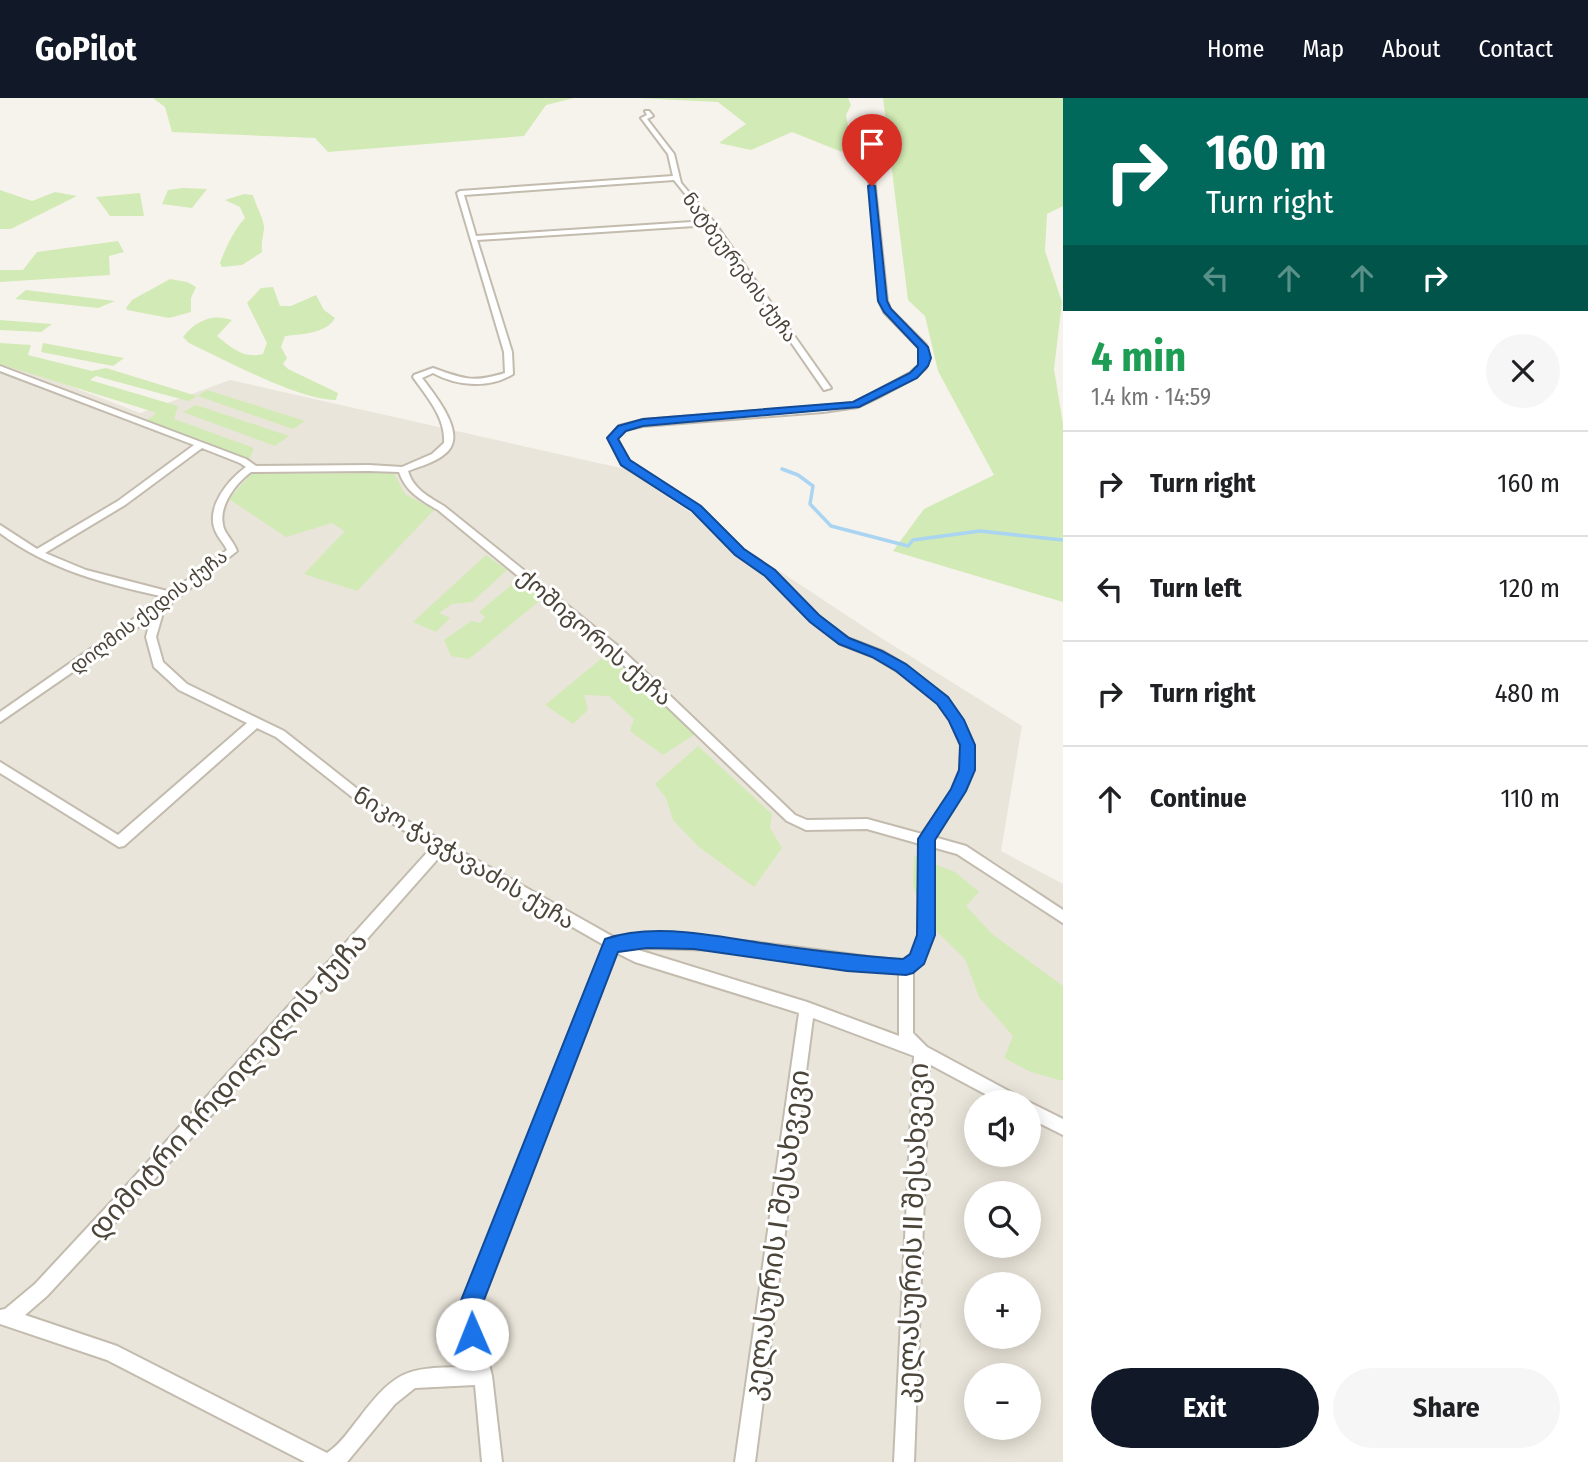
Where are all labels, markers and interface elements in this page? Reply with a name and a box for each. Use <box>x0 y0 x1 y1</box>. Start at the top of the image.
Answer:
text: GoPilot <box>35 29 137 69</box>
text: Home <box>1207 35 1264 63</box>
text: Map <box>1302 35 1344 63</box>
text: About <box>1382 35 1440 63</box>
text: Contact <box>1478 35 1553 63</box>
pin <box>842 114 902 186</box>
text: 160 m <box>1206 123 1327 182</box>
icon: arrive <box>853 125 891 163</box>
icon: right <box>1091 126 1182 217</box>
text: Turn right <box>1206 183 1333 221</box>
street label: ნატბეურების ქუჩა <box>678 188 802 347</box>
icon: left <box>1197 259 1235 297</box>
icon: ahead <box>1270 259 1308 297</box>
icon: ahead <box>1343 259 1381 297</box>
icon: right <box>1416 259 1454 297</box>
text: 4 min <box>1091 332 1186 382</box>
button: close <box>1486 334 1560 408</box>
text: 1.4 km · 14:59 <box>1091 383 1211 411</box>
icon: right <box>1091 465 1129 503</box>
text: Turn right <box>1150 468 1256 499</box>
text: 160 m <box>1497 468 1560 499</box>
street label: დიღმის ქედის ქუჩა <box>65 545 232 679</box>
street label: ქოშიგორის ქუჩა <box>512 562 678 712</box>
icon: left <box>1091 570 1129 608</box>
text: Turn left <box>1150 573 1242 604</box>
text: 120 m <box>1499 573 1560 604</box>
icon: right <box>1091 675 1129 713</box>
text: Turn right <box>1150 678 1256 709</box>
text: 480 m <box>1495 678 1560 709</box>
icon: ahead <box>1091 780 1129 818</box>
street label: ნიკო ჭავჭავაძის ქუჩა <box>348 781 580 935</box>
text: Continue <box>1150 783 1247 814</box>
text: 110 m <box>1500 783 1560 814</box>
street label: დიმიტრი ჩრდილელის ქუჩა <box>80 925 374 1246</box>
street label: კელასურის II შესახვევი <box>890 1062 935 1404</box>
street label: კელასურის I შესახვევი <box>737 1068 816 1403</box>
map controls <box>964 1090 1041 1440</box>
button: sound <box>964 1090 1041 1167</box>
button: search <box>964 1181 1041 1258</box>
button: + <box>964 1272 1041 1349</box>
position arrow <box>435 1297 509 1371</box>
button: − <box>964 1363 1041 1440</box>
button: Exit <box>1091 1368 1319 1448</box>
button: Share <box>1333 1368 1560 1448</box>

